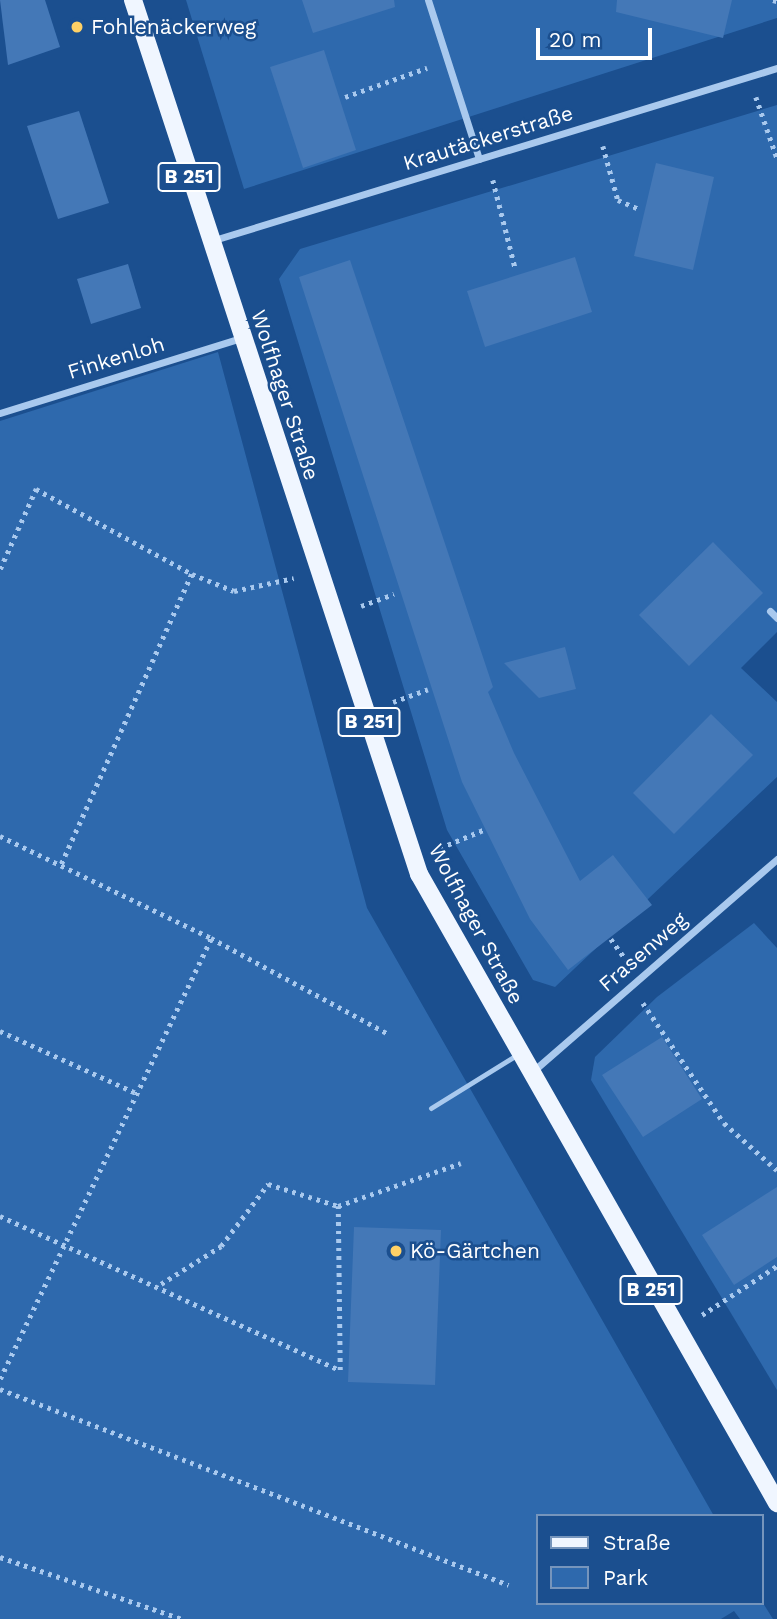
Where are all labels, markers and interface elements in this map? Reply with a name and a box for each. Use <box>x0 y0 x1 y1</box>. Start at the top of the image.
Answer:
place label: Fohlenäckerweg <box>91 14 256 40</box>
scale bar <box>539 14 654 58</box>
marker: Fohlenäckerweg <box>69 19 85 35</box>
text: 20 m <box>549 27 601 52</box>
street label: Krautäckerstraße <box>400 100 576 176</box>
road number: B 251 <box>156 162 222 192</box>
street label: Wolfhager Straße <box>245 306 325 484</box>
street label: Finkenloh <box>64 331 168 385</box>
road number: B 251 <box>336 706 402 737</box>
street label: Wolfhager Straße <box>423 839 529 1009</box>
street label: Frasenweg <box>594 907 692 997</box>
place label: Kö-Gärtchen <box>410 1238 540 1264</box>
marker: Kö-Gärtchen <box>388 1243 404 1259</box>
road number: B 251 <box>618 1274 684 1306</box>
legend <box>536 1514 763 1605</box>
text: Straße <box>603 1530 671 1555</box>
text: Park <box>603 1565 648 1590</box>

